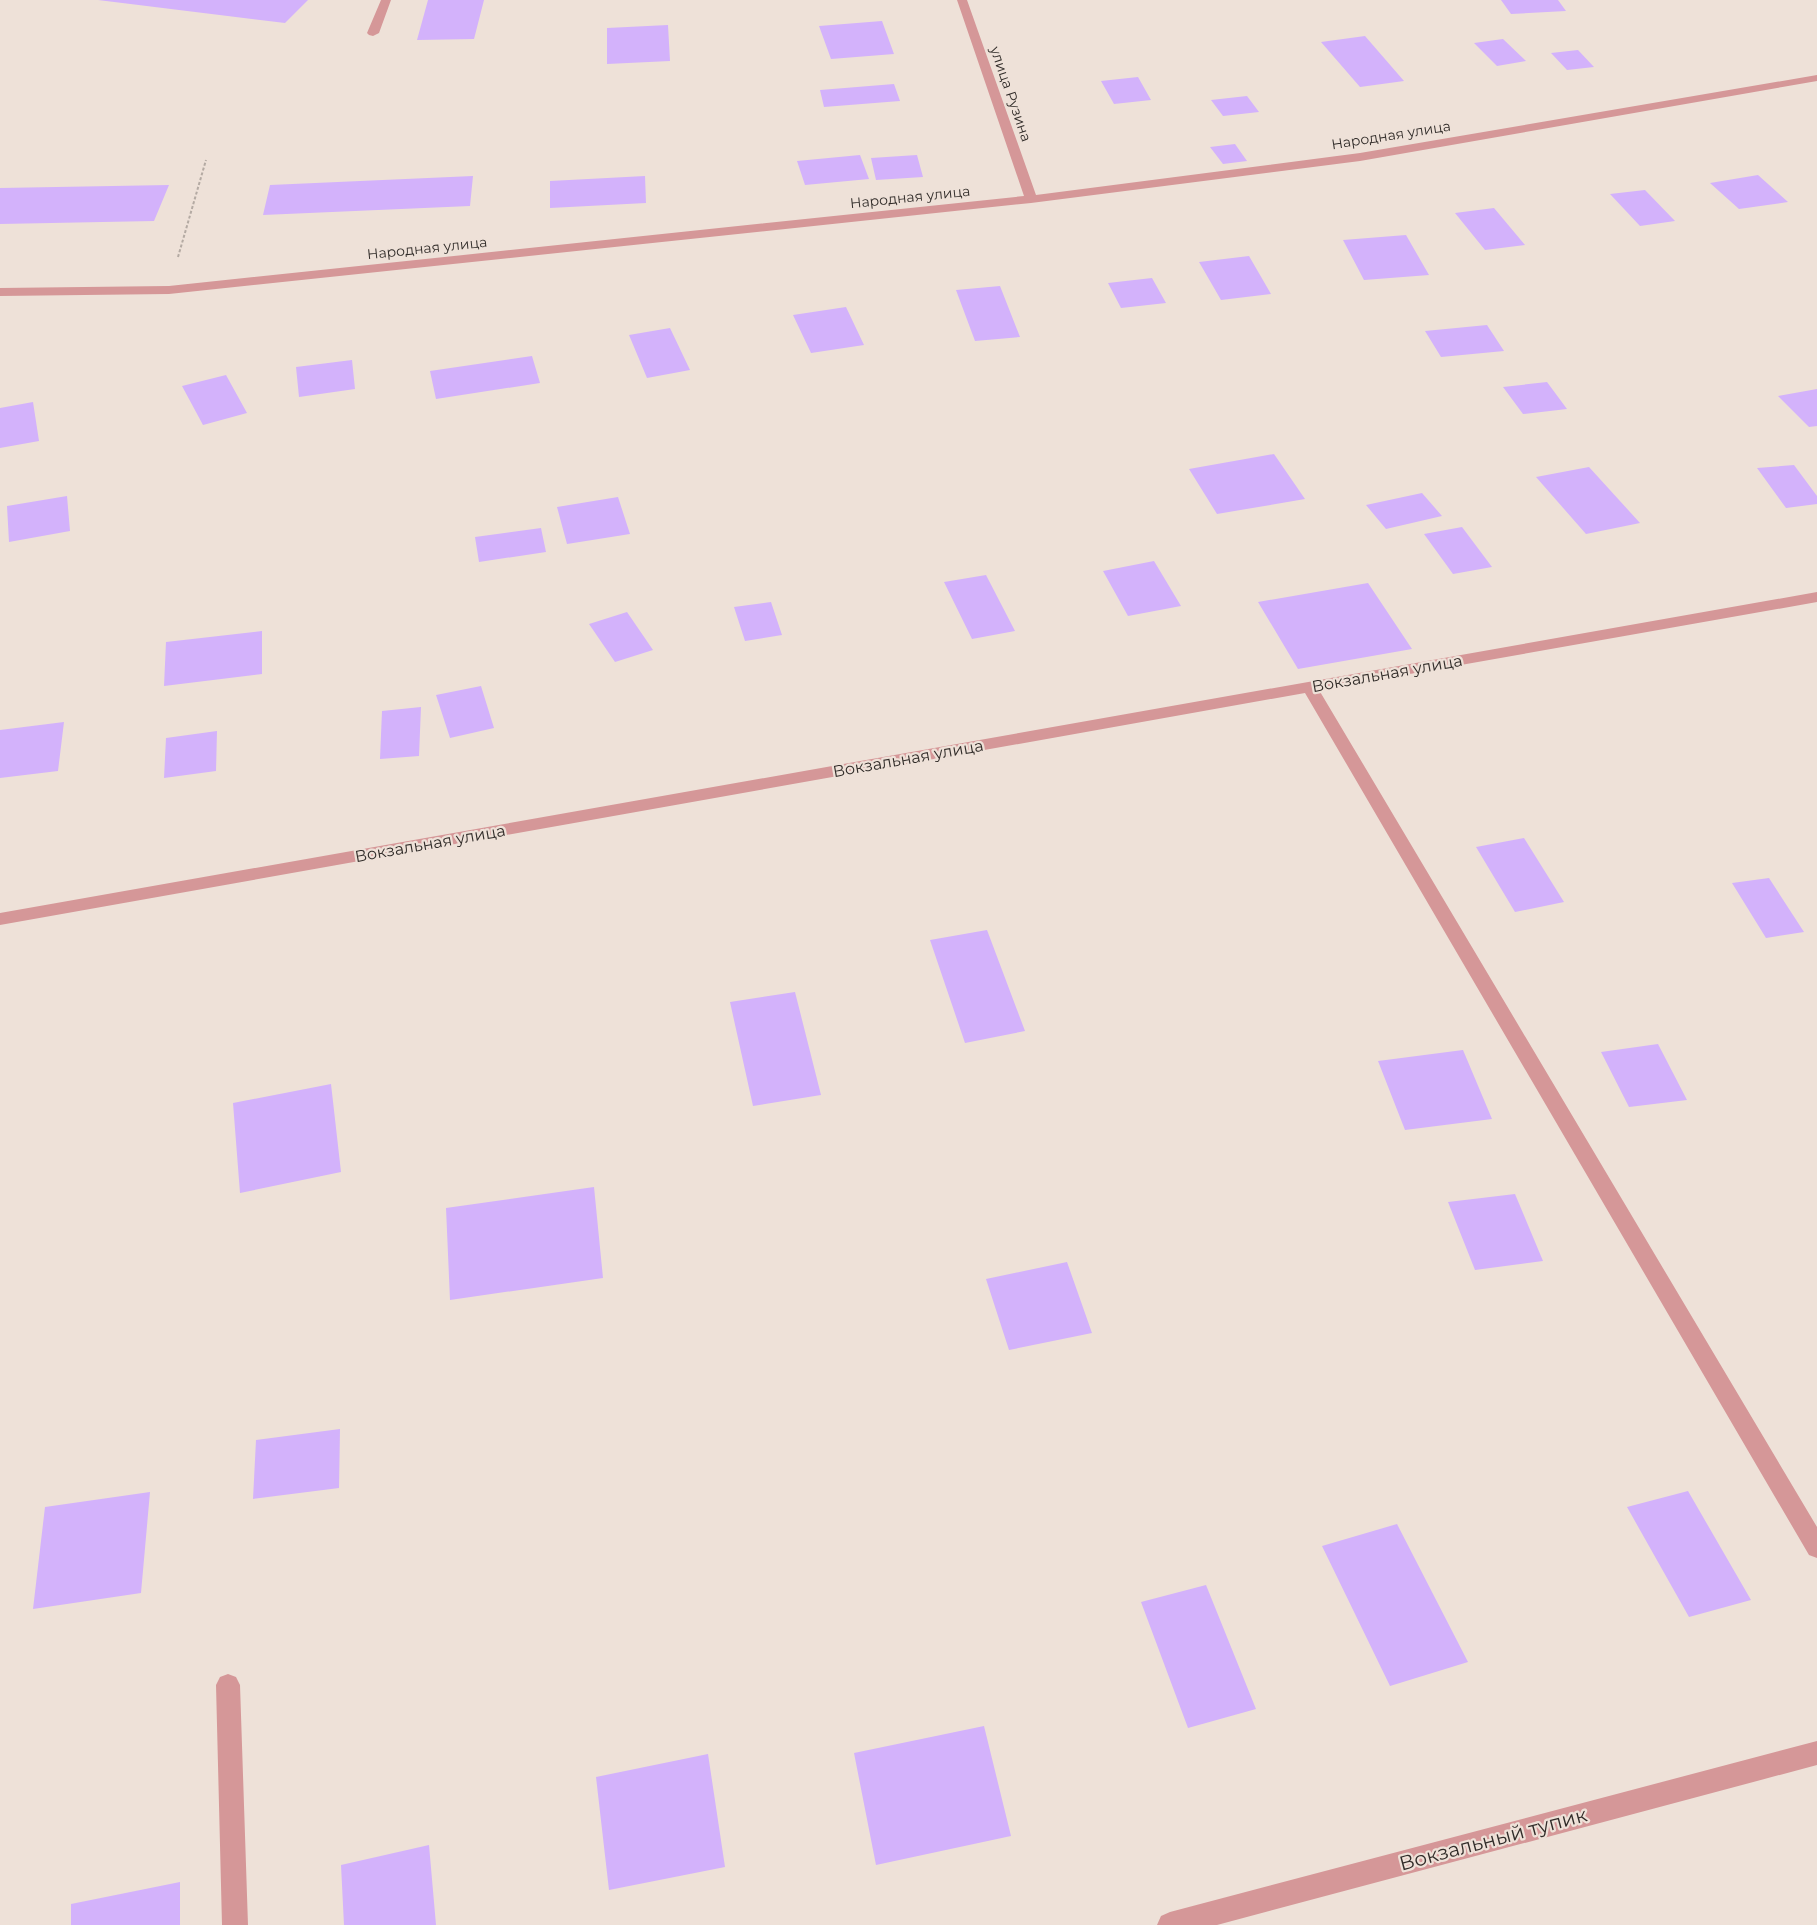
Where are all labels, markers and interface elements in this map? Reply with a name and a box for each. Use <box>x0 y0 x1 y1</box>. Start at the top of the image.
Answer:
street label: улица Рузина <box>986 43 1036 144</box>
street label: Народная улица <box>1330 117 1452 153</box>
street label: Народная улица <box>849 182 971 212</box>
street label: Народная улица <box>366 233 488 263</box>
street label: Вокзальная улица <box>1310 651 1464 696</box>
street label: Вокзальная улица <box>831 736 985 781</box>
street label: Вокзальная улица <box>353 821 507 866</box>
street label: Вокзальный тупик <box>1397 1802 1590 1876</box>

